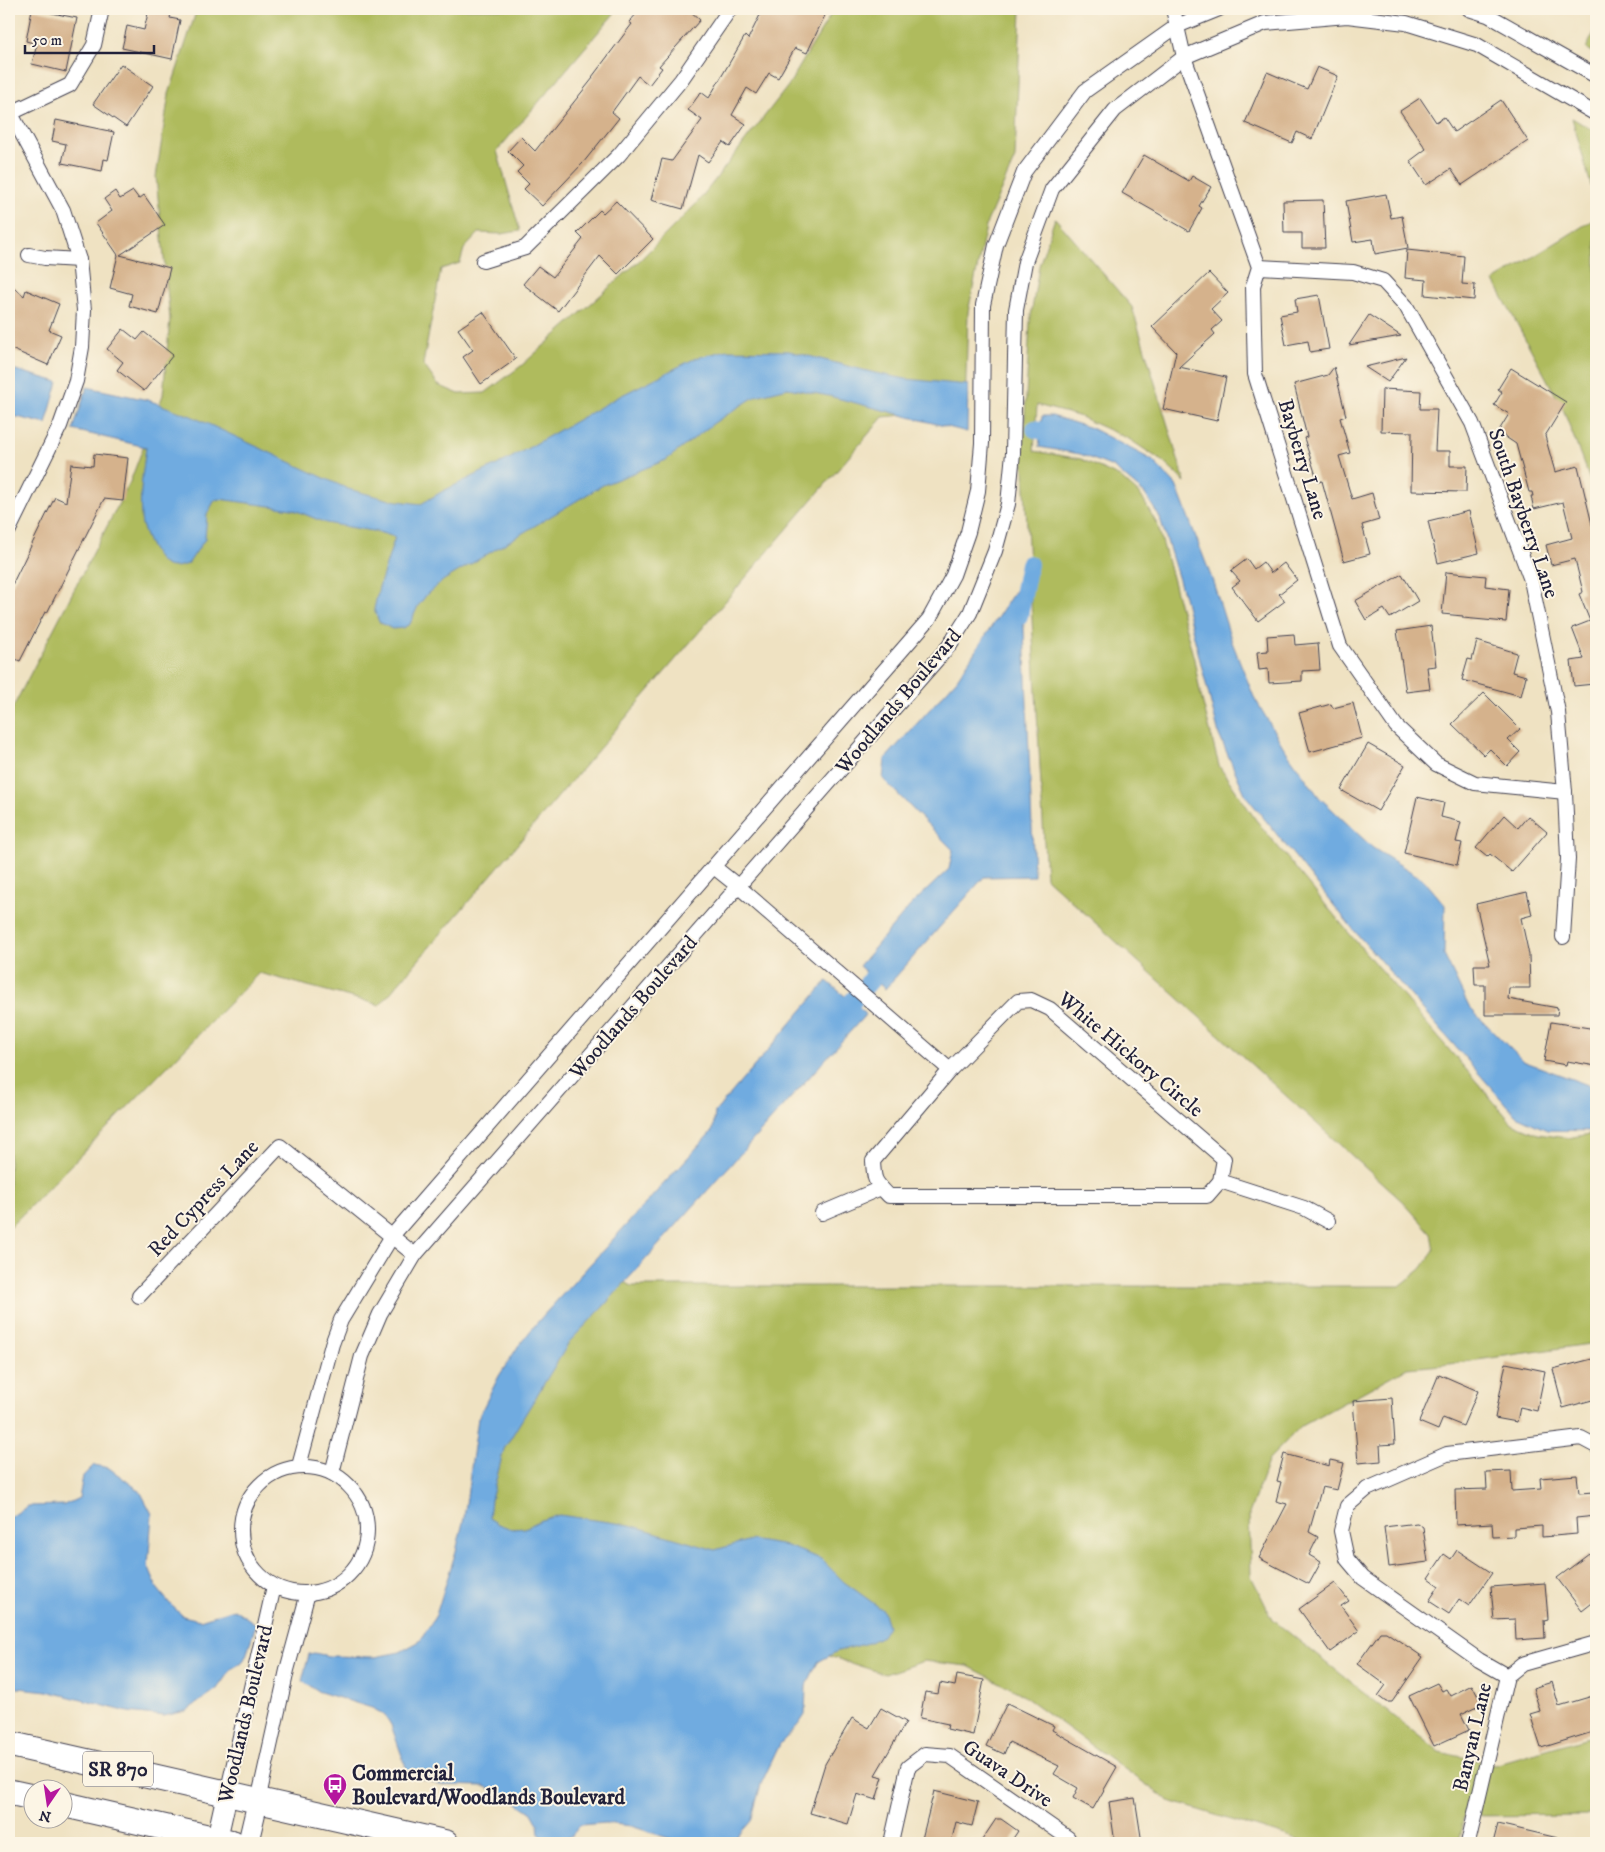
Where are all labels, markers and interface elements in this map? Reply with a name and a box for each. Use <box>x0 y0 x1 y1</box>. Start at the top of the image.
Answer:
scale bar <box>25 22 154 54</box>
text: 50 m <box>32 31 62 50</box>
street label: Bayberry Lane <box>1271 396 1333 523</box>
street label: South Bayberry Lane <box>1482 425 1564 602</box>
street label: Woodlands Boulevard <box>830 623 968 781</box>
street label: Woodlands Boulevard <box>564 930 704 1086</box>
street label: White Hickory Circle <box>1052 986 1209 1123</box>
street label: Red Cypress Lane <box>143 1135 265 1263</box>
street label: Woodlands Boulevard <box>213 1622 279 1807</box>
street label: Banyan Lane <box>1448 1680 1498 1794</box>
street label: Guava Drive <box>957 1734 1058 1814</box>
road number: SR 870 <box>83 1752 153 1786</box>
place label: Commercial Boulevard/Woodlands Boulevard <box>352 1761 625 1811</box>
bus stop icon: Commercial Boulevard/Woodlands Boulevard <box>322 1772 348 1806</box>
north arrow <box>22 1780 72 1830</box>
text: N <box>37 1806 53 1826</box>

